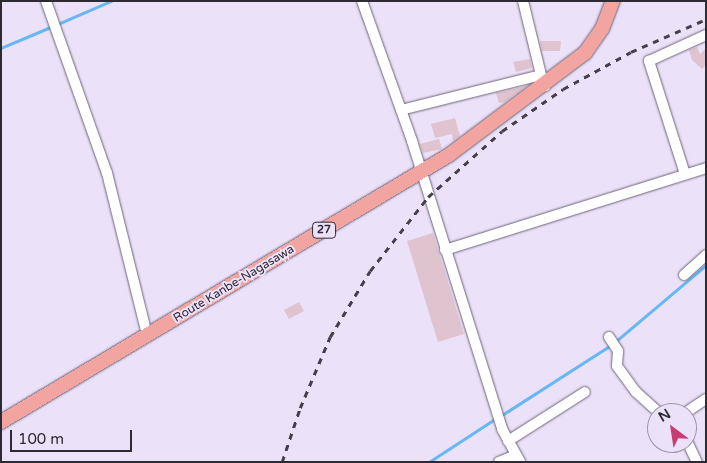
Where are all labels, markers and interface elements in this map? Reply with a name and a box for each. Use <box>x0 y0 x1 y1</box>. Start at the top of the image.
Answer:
road number: 27 <box>312 222 336 238</box>
street label: Route Kanbe-Nagasawa <box>171 242 297 326</box>
north arrow <box>647 403 697 453</box>
text: N <box>655 405 674 426</box>
scale bar <box>12 420 135 452</box>
text: 100 m <box>18 430 64 448</box>

